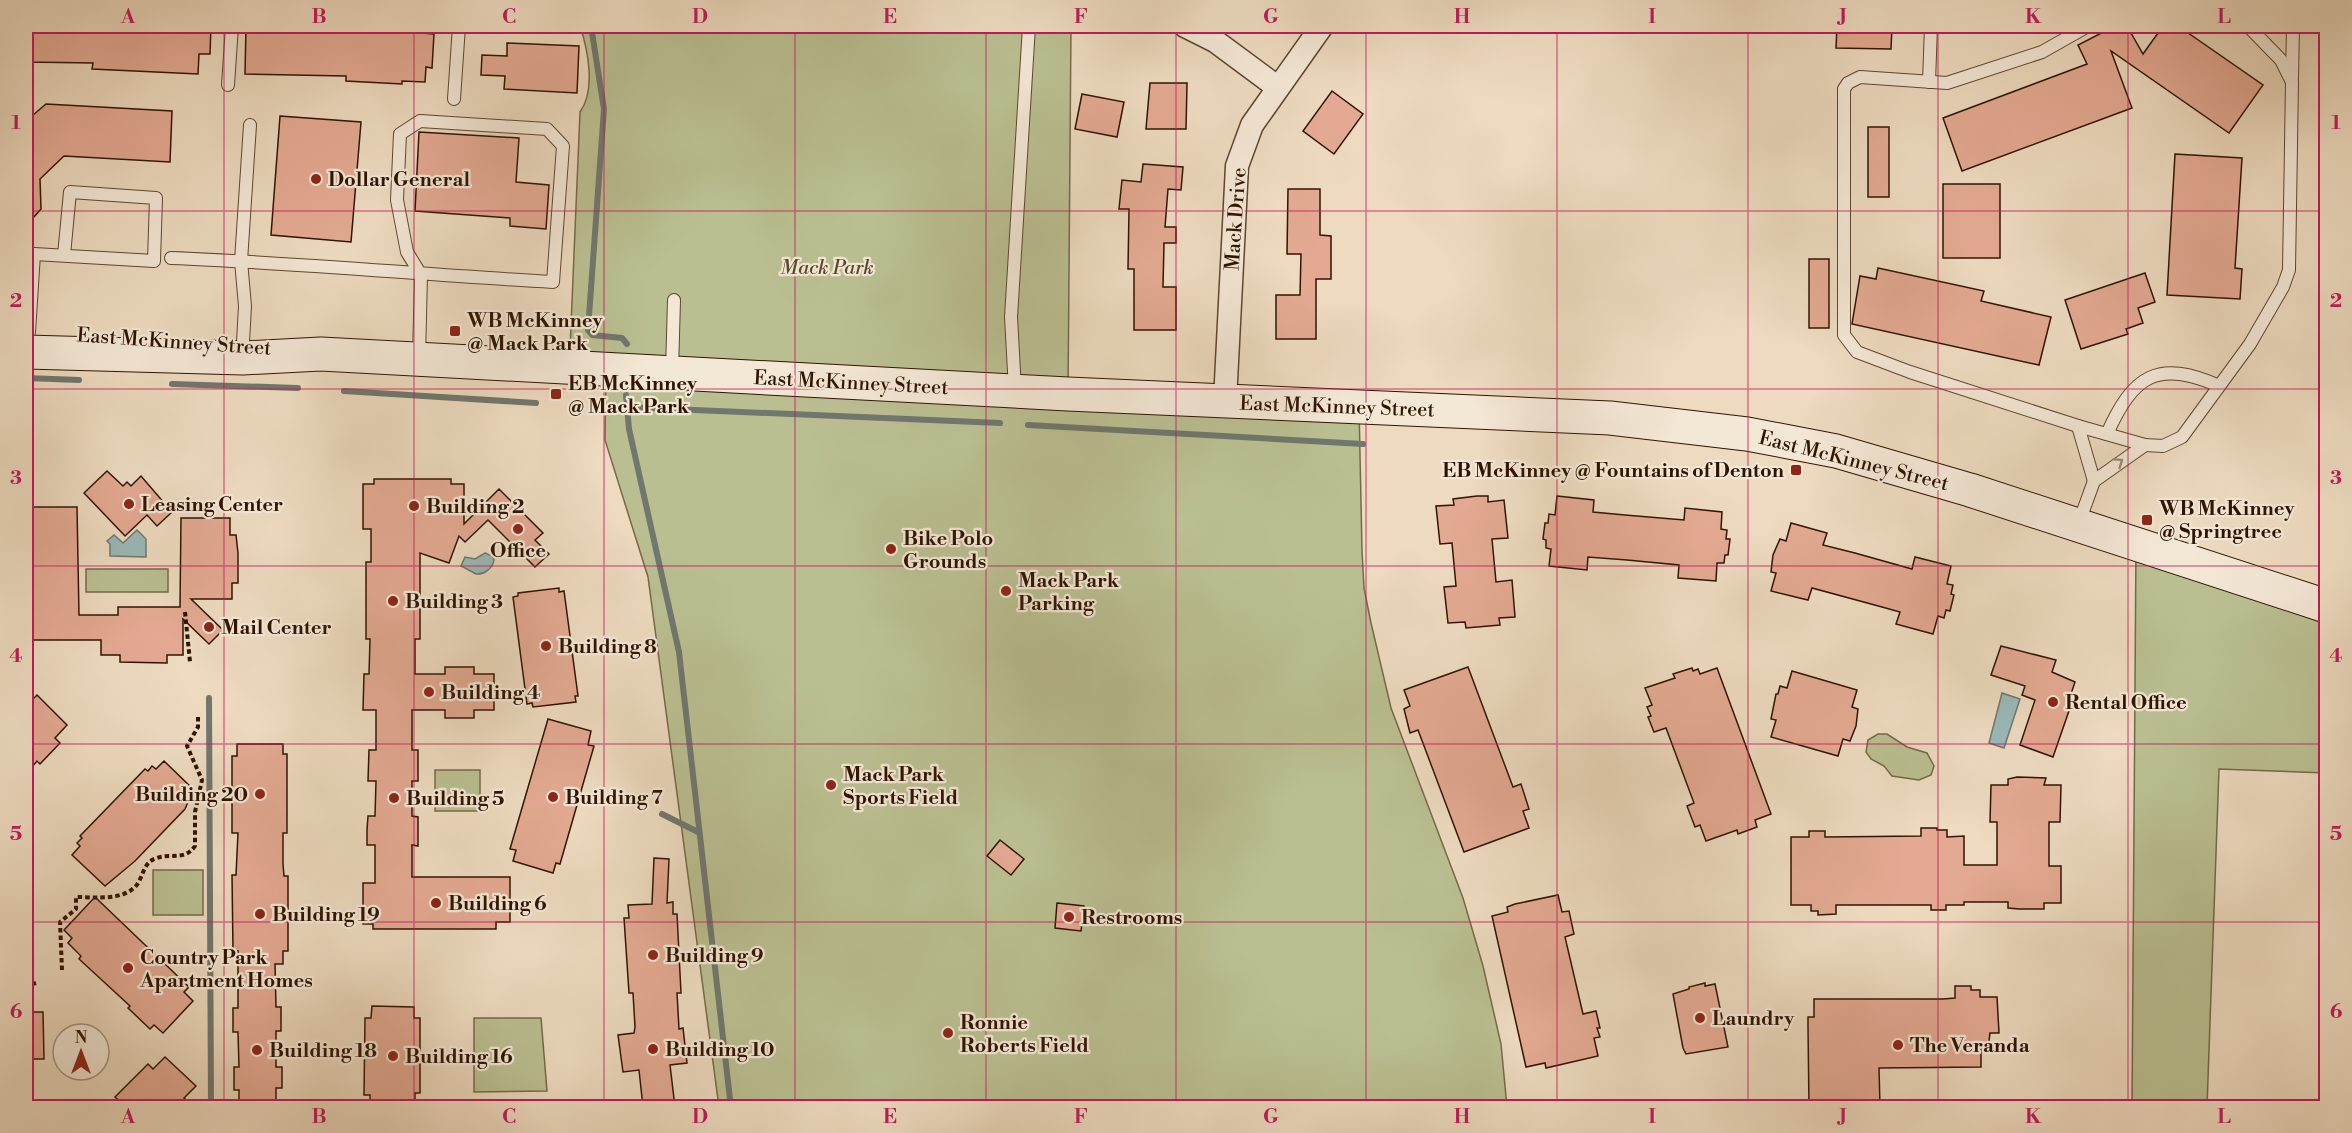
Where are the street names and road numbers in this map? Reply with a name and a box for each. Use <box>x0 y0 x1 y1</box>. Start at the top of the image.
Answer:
street label: Mack Drive <box>1220 167 1253 272</box>
street label: East McKinney Street <box>76 323 272 362</box>
street label: East McKinney Street <box>753 366 949 401</box>
street label: East McKinney Street <box>1239 392 1435 423</box>
street label: East McKinney Street <box>1756 426 1951 497</box>

